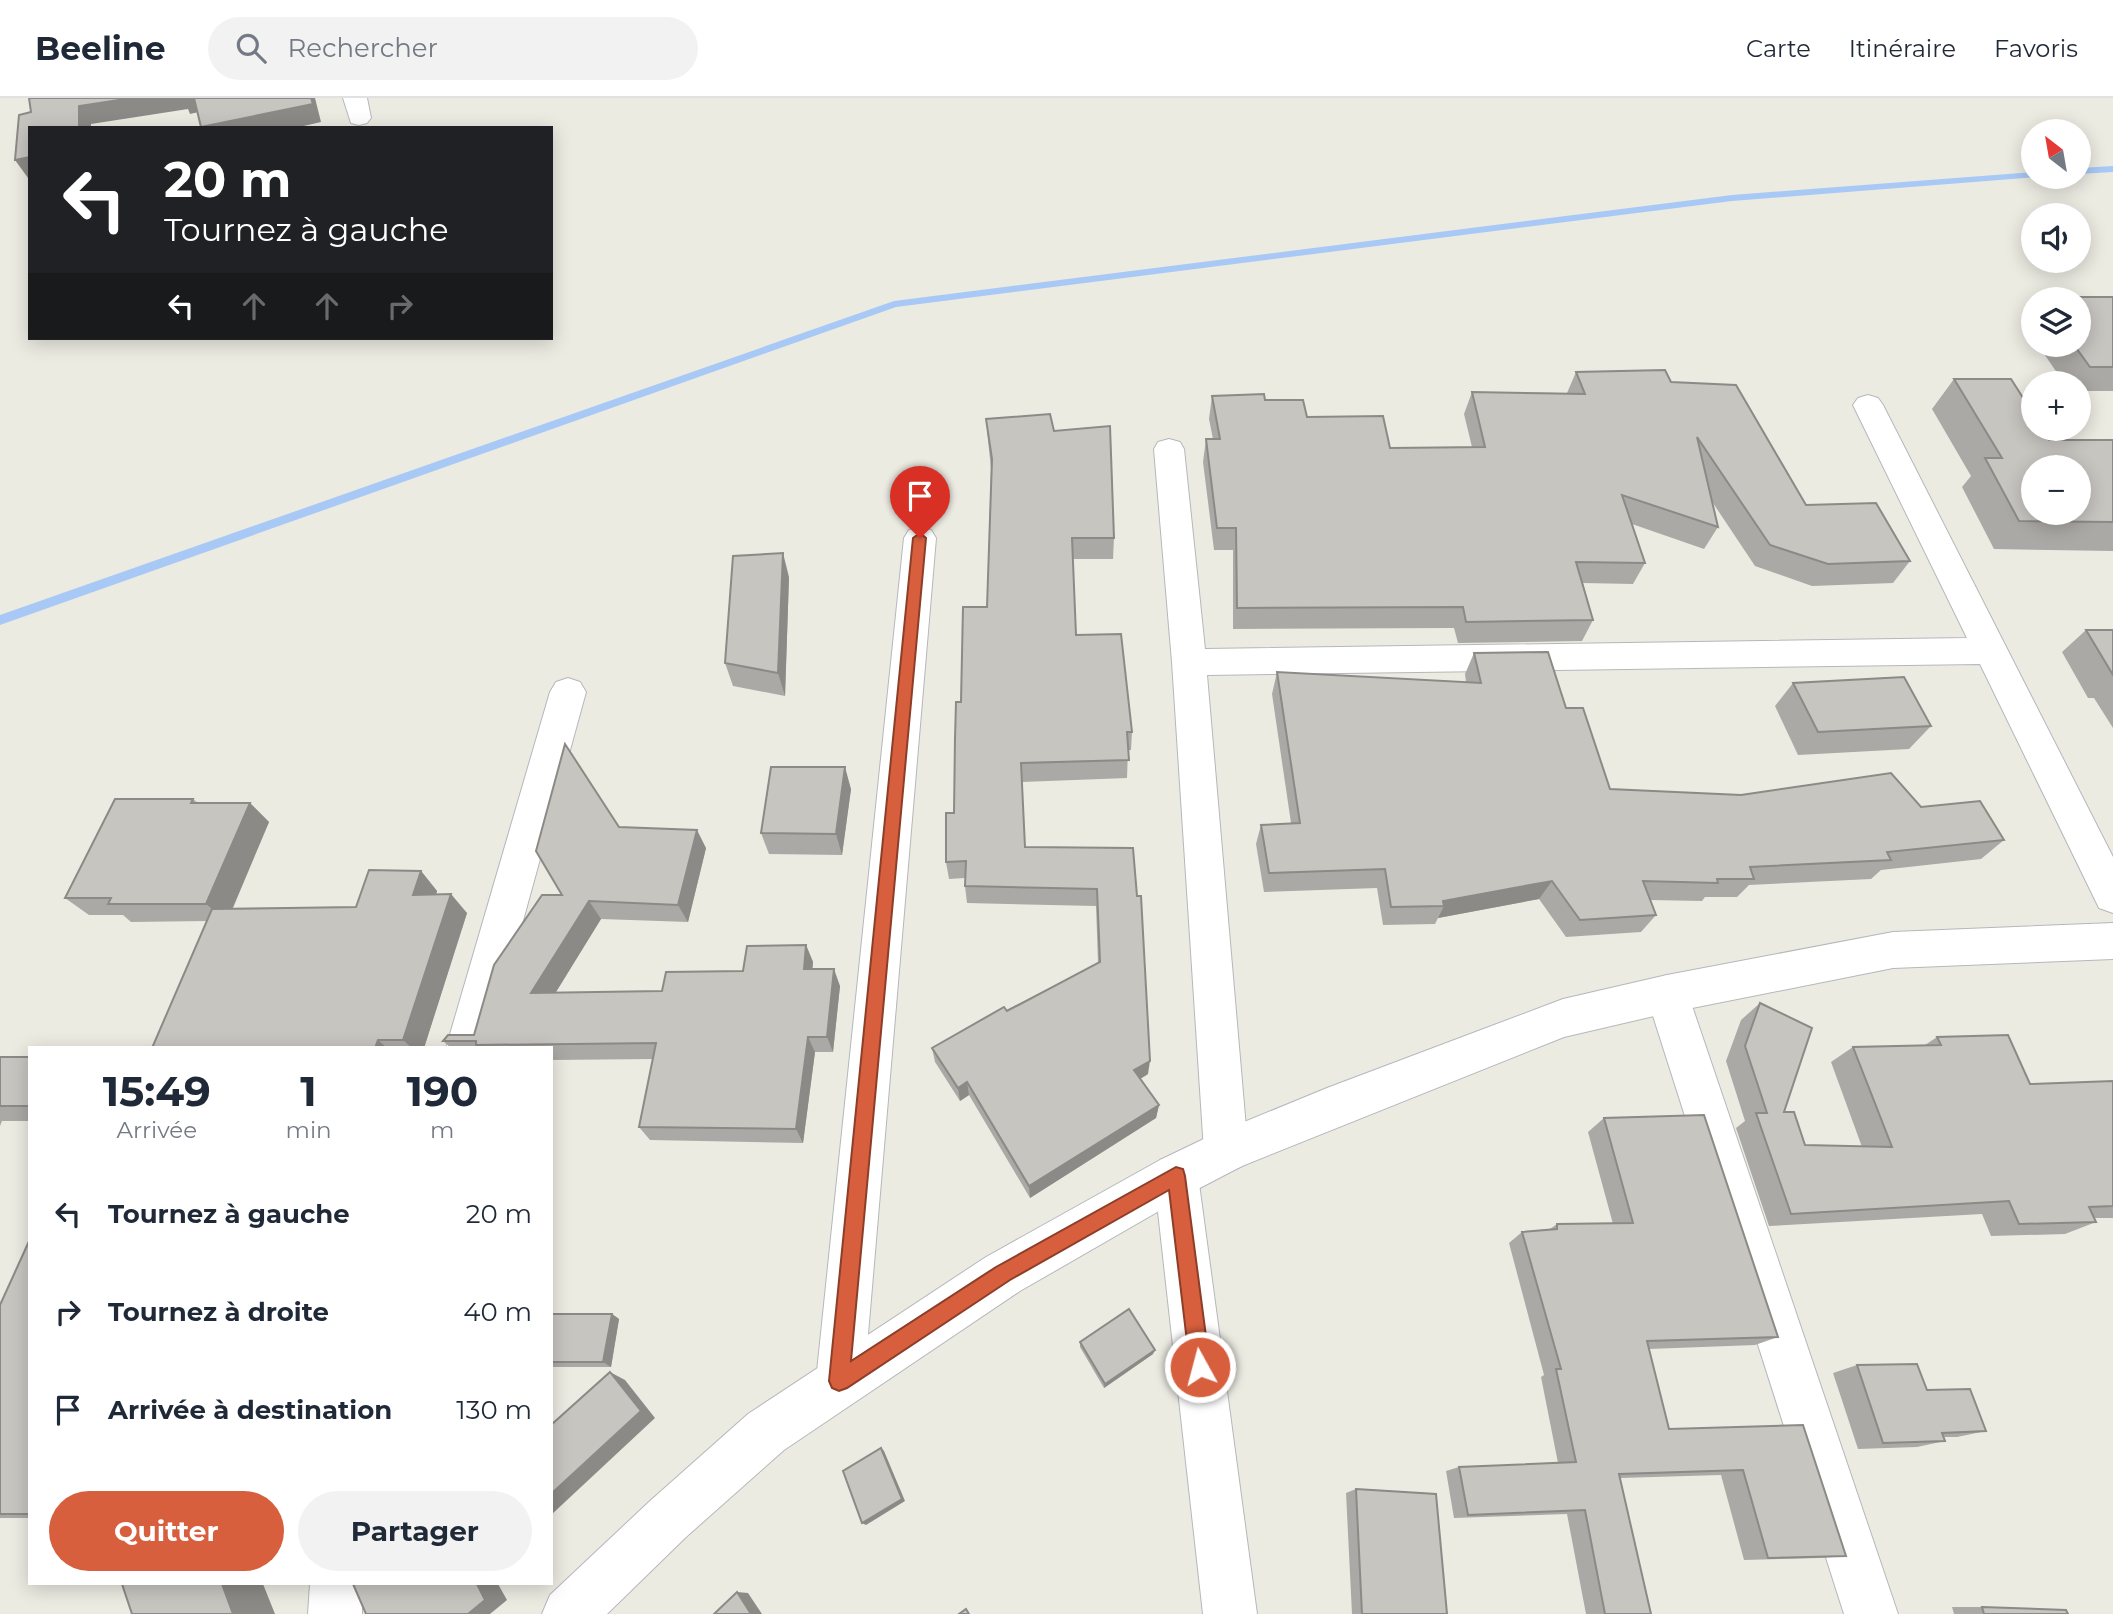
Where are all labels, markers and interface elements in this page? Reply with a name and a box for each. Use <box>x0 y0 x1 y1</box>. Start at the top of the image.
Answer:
search box <box>208 17 698 80</box>
text: Beeline <box>35 28 166 68</box>
icon: search <box>232 29 270 67</box>
text: Rechercher <box>288 32 438 64</box>
text: Carte <box>1746 34 1811 63</box>
text: Itinéraire <box>1849 34 1956 63</box>
text: Favoris <box>1994 34 2078 63</box>
north arrow <box>2021 119 2091 189</box>
map controls <box>2021 119 2091 525</box>
text: 20 m <box>164 150 291 209</box>
icon: left <box>49 154 140 245</box>
button: sound <box>2021 203 2091 273</box>
text: Tournez à gauche <box>164 210 449 249</box>
icon: left <box>162 287 200 325</box>
icon: ahead <box>235 287 273 325</box>
icon: ahead <box>308 287 346 325</box>
icon: right <box>381 287 419 325</box>
button: layers <box>2021 287 2091 357</box>
button: + <box>2021 371 2091 441</box>
button: − <box>2021 455 2091 525</box>
pin <box>890 466 950 538</box>
icon: arrive <box>901 477 939 515</box>
text: 15:49 <box>103 1065 211 1117</box>
text: 1 <box>300 1065 317 1117</box>
text: 190 <box>406 1065 478 1117</box>
text: Arrivée <box>116 1116 197 1144</box>
text: min <box>286 1116 332 1144</box>
text: m <box>430 1116 455 1144</box>
icon: left <box>49 1195 87 1233</box>
text: Tournez à gauche <box>108 1198 350 1230</box>
text: 20 m <box>466 1198 532 1230</box>
icon: right <box>49 1293 87 1331</box>
text: Tournez à droite <box>108 1296 329 1328</box>
text: 40 m <box>463 1296 532 1328</box>
position arrow <box>1163 1330 1237 1404</box>
icon: arrive <box>49 1391 87 1429</box>
text: Arrivée à destination <box>108 1394 392 1426</box>
text: 130 m <box>456 1394 532 1426</box>
button: Quitter <box>49 1491 284 1571</box>
button: Partager <box>298 1491 532 1571</box>

